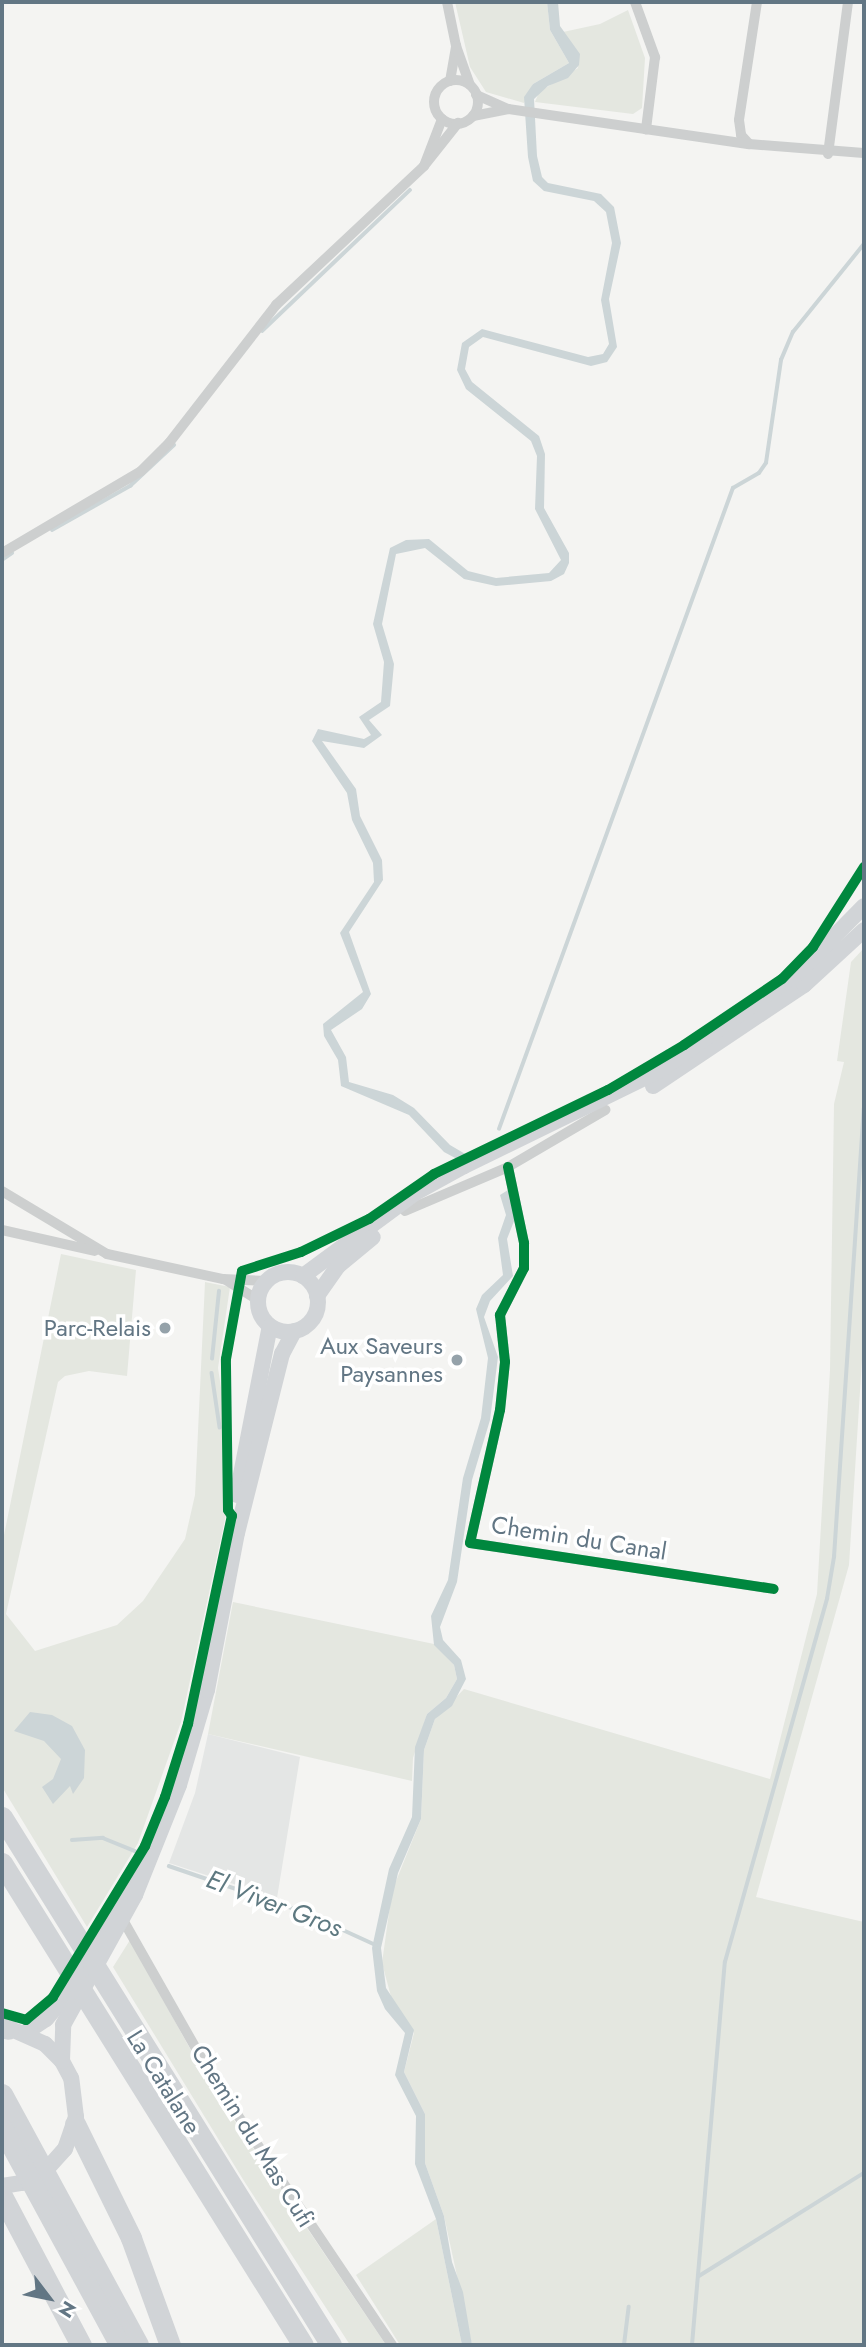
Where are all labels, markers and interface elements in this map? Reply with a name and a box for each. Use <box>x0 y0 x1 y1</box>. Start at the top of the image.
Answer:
place label: Parc-Relais <box>44 1314 151 1342</box>
marker: Parc-Relais <box>157 1320 173 1336</box>
place label: Aux Saveurs Paysannes <box>320 1332 443 1388</box>
marker: Aux Saveurs Paysannes <box>449 1352 465 1368</box>
street label: Chemin du Canal <box>489 1510 669 1566</box>
water label: El Viver Gros <box>202 1864 346 1944</box>
street label: La Catalane <box>121 2025 207 2139</box>
street label: Chemin du Mas Cufi <box>185 2039 321 2233</box>
north arrow <box>14 2263 84 2333</box>
text: N <box>52 2296 83 2323</box>

